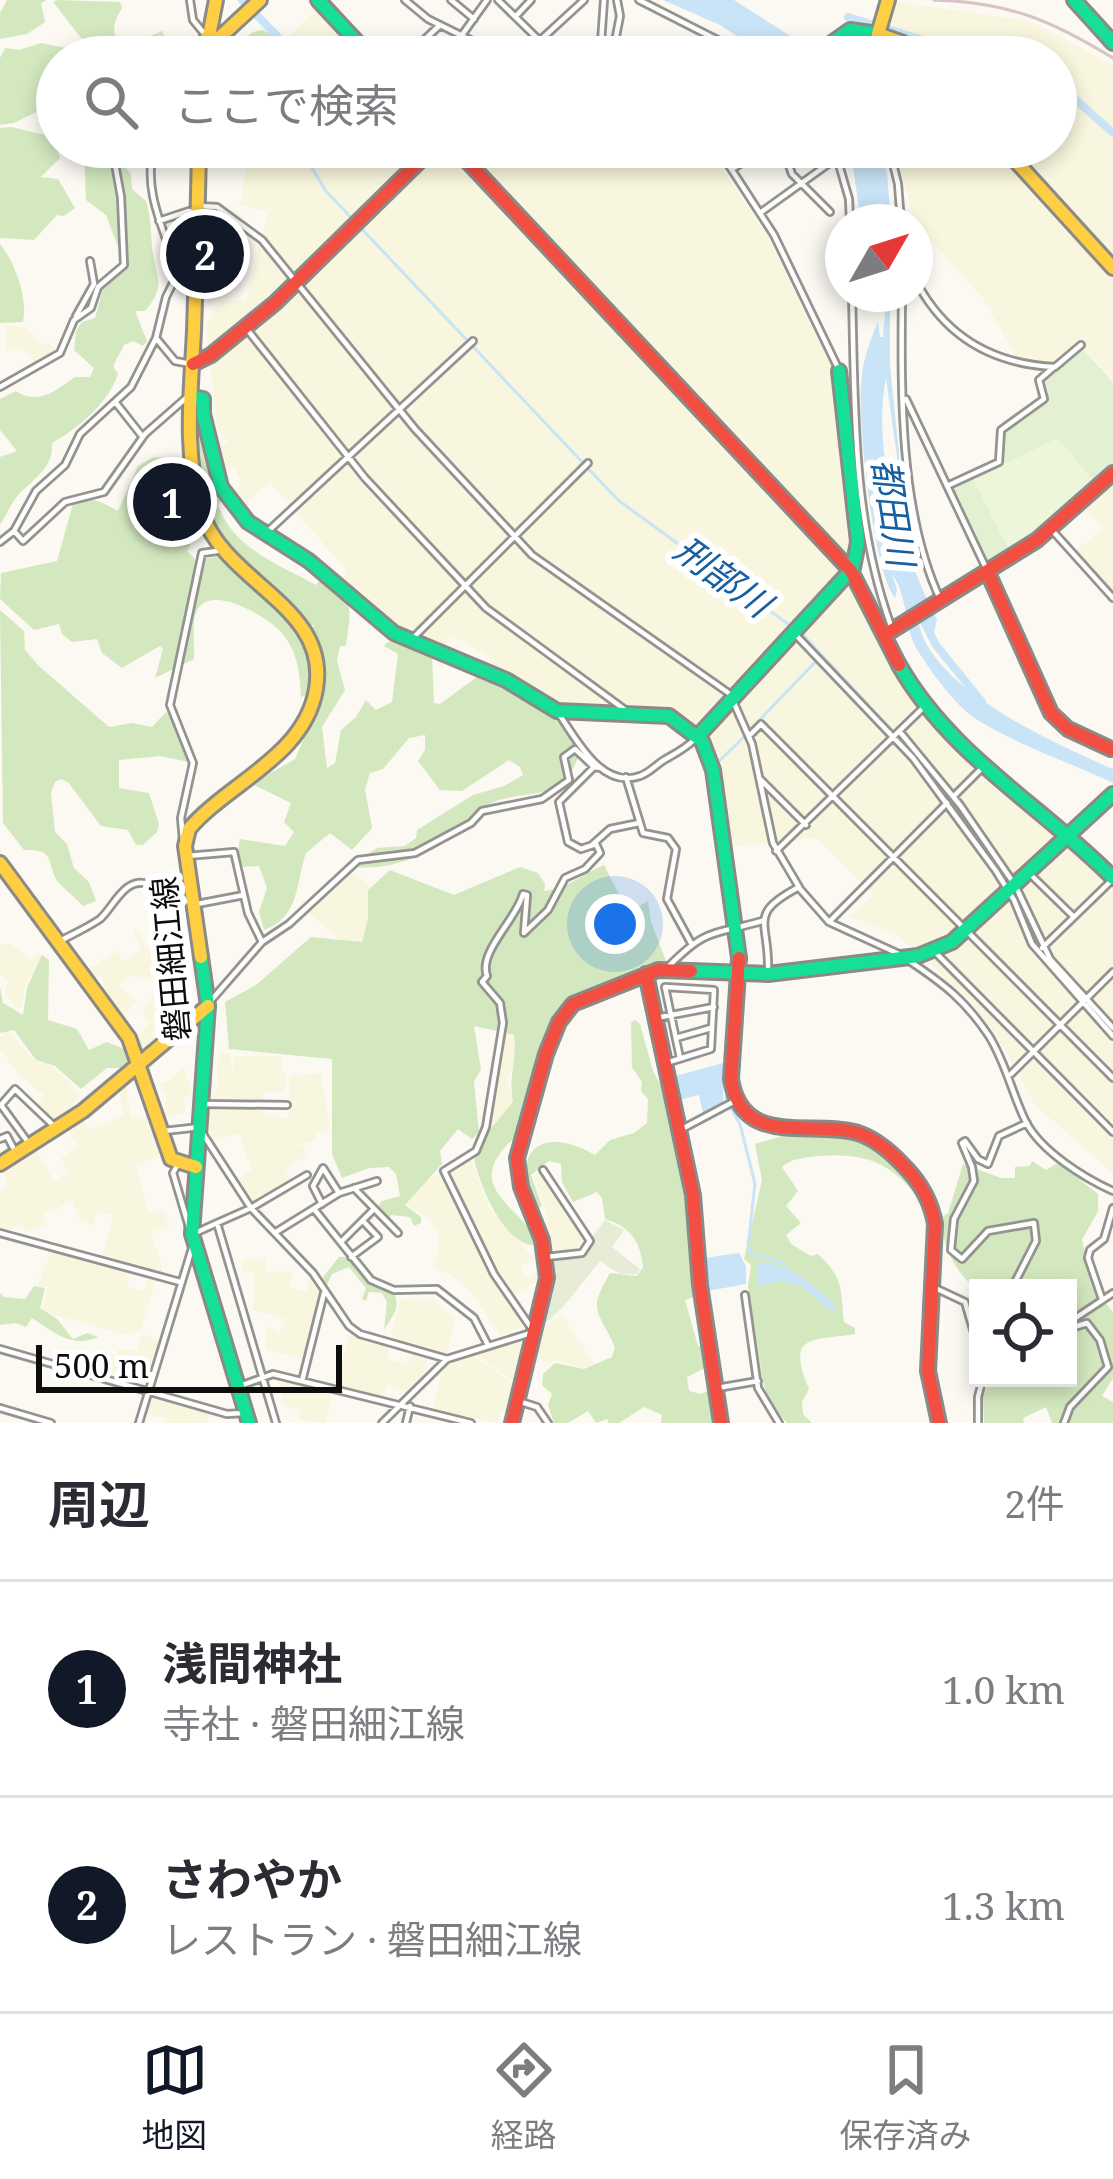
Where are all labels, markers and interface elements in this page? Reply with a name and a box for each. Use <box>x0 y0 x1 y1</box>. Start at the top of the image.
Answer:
search box <box>36 36 1077 168</box>
icon: search <box>78 69 144 135</box>
text: ここで検索 <box>174 74 399 135</box>
north arrow <box>825 204 933 312</box>
pin: 2 <box>166 209 244 299</box>
water label: 都田川 <box>861 455 927 573</box>
pin: 1 <box>133 457 211 547</box>
water label: 刑部川 <box>665 524 784 630</box>
street label: 磐田細江線 <box>140 875 200 1043</box>
your location <box>585 894 645 954</box>
map controls <box>969 1279 1077 1387</box>
button: locate <box>969 1279 1077 1387</box>
scale bar <box>36 1339 342 1392</box>
text: 500 m <box>54 1343 149 1388</box>
text: 周辺 <box>48 1468 150 1538</box>
text: 2件 <box>1004 1476 1065 1529</box>
text: 浅間神社 <box>162 1632 342 1693</box>
text: 1 <box>76 1662 98 1715</box>
text: 1.0 km <box>942 1662 1065 1715</box>
text: 寺社 · 磐田細江線 <box>162 1696 465 1749</box>
text: さわやか <box>162 1848 342 1909</box>
text: 2 <box>76 1878 98 1931</box>
text: 1.3 km <box>942 1878 1065 1931</box>
text: レストラン · 磐田細江線 <box>162 1912 582 1965</box>
tab: 地図 <box>142 2037 208 2157</box>
tab: 経路 <box>491 2037 557 2157</box>
tab: 保存済み <box>840 2037 972 2157</box>

